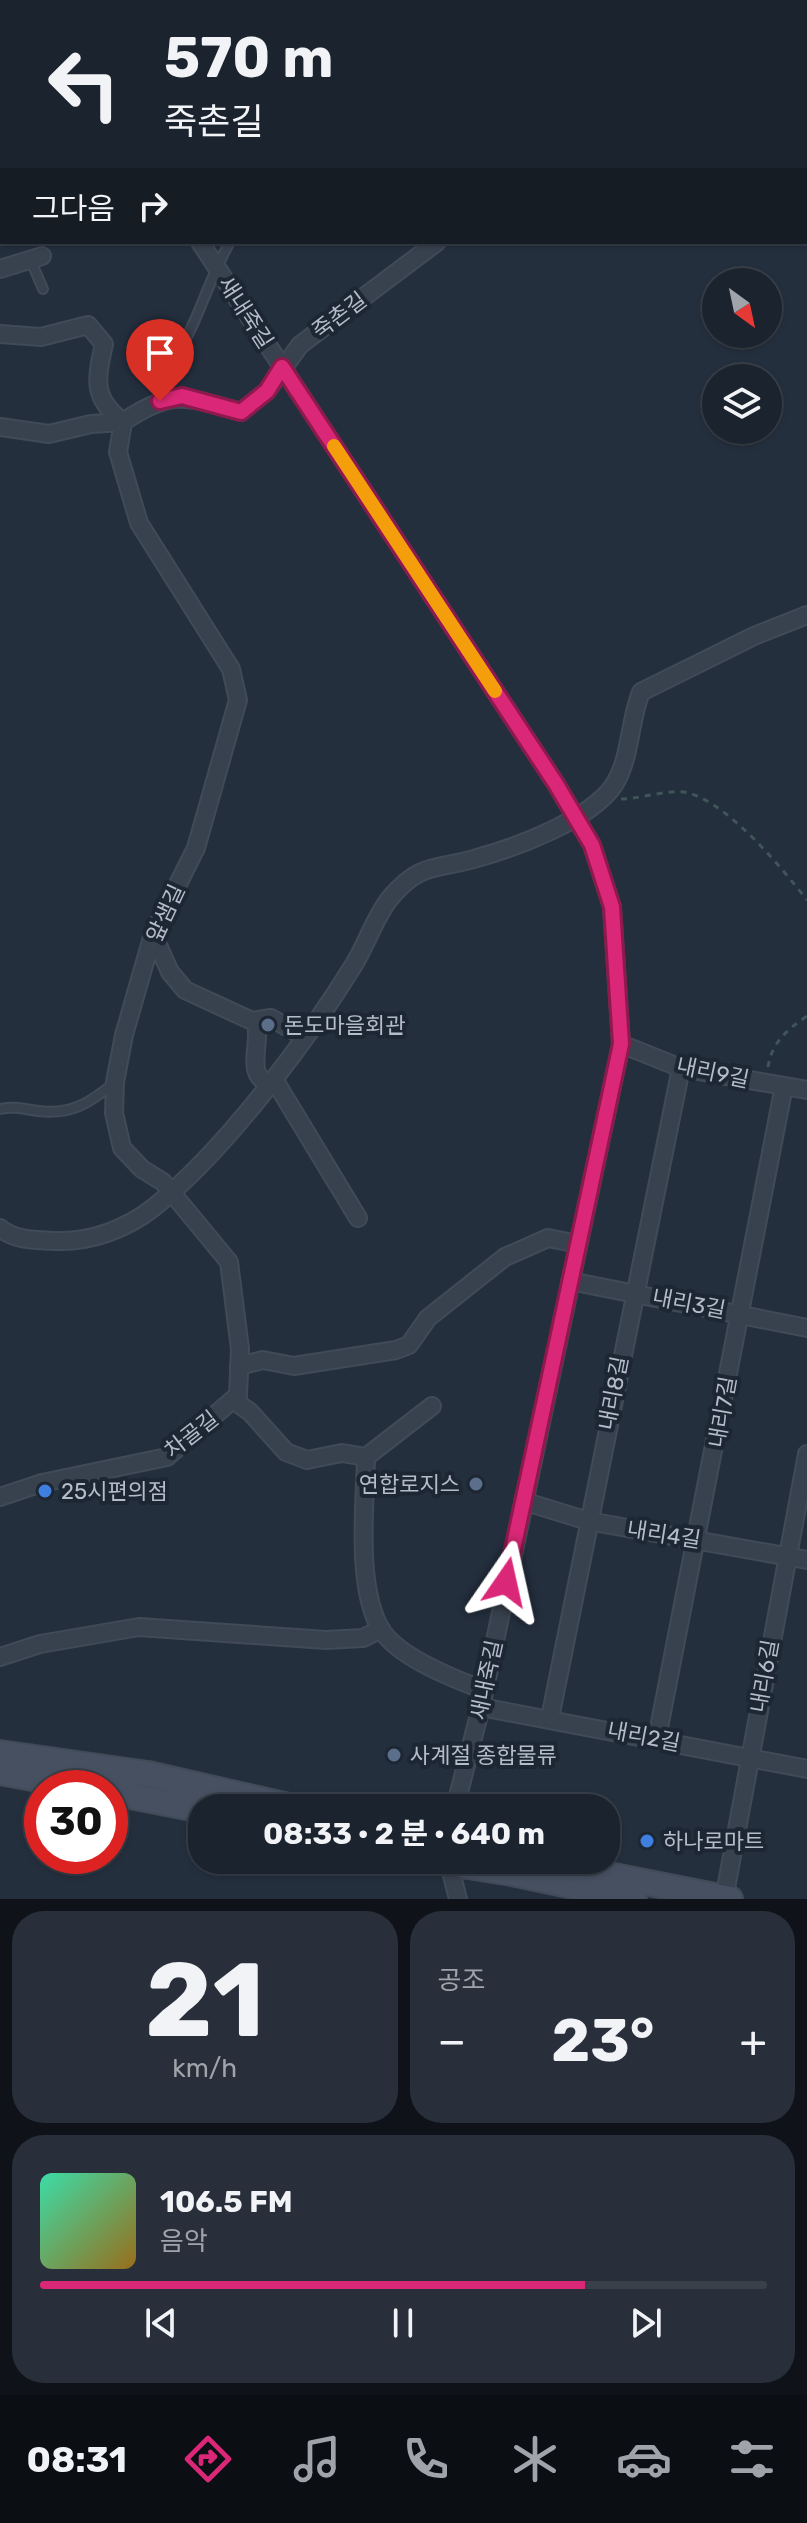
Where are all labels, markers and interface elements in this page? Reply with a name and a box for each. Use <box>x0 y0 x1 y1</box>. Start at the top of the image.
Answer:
text: 570 m <box>164 25 334 91</box>
icon: left <box>32 32 136 136</box>
text: 죽촌길 <box>164 100 263 143</box>
icon: right <box>131 184 175 228</box>
text: 그다음 <box>32 191 115 227</box>
north arrow <box>702 268 782 348</box>
map controls <box>702 268 782 444</box>
street label: 새내죽길 <box>212 271 279 354</box>
street label: 죽촌길 <box>307 286 372 344</box>
pin <box>126 319 194 401</box>
icon: arrive <box>138 331 182 375</box>
button: layers <box>702 364 782 444</box>
street label: 앞샘길 <box>140 880 191 946</box>
place label: 돈도마을회관 <box>284 1012 405 1039</box>
marker: 돈도마을회관 <box>259 1016 277 1034</box>
street label: 내리9길 <box>674 1052 752 1093</box>
street label: 내리3길 <box>650 1283 728 1324</box>
street label: 내리8길 <box>593 1354 634 1432</box>
street label: 내리7길 <box>703 1374 742 1450</box>
street label: 차골길 <box>159 1405 224 1464</box>
place label: 연합로지스 <box>359 1471 460 1498</box>
marker: 연합로지스 <box>467 1475 485 1493</box>
place label: 25시편의점 <box>61 1478 168 1505</box>
marker: 25시편의점 <box>36 1482 54 1500</box>
street label: 내리4길 <box>625 1515 703 1554</box>
position arrow <box>464 1540 548 1624</box>
street label: 내리6길 <box>745 1637 784 1715</box>
street label: 새내죽길 <box>465 1638 508 1723</box>
street label: 내리2길 <box>605 1716 683 1757</box>
place label: 사계절 종합물류 <box>410 1742 557 1769</box>
marker: 사계절 종합물류 <box>385 1746 403 1764</box>
speed limit sign: 30 <box>24 1770 128 1874</box>
text: 08:33 · 2 분 · 640 m <box>263 1816 545 1852</box>
place label: 하나로마트 <box>663 1828 764 1855</box>
marker: 하나로마트 <box>638 1832 656 1850</box>
text: 21 <box>145 1939 264 2062</box>
text: 공조 <box>438 1965 485 1996</box>
text: 23° <box>551 2005 654 2076</box>
text: − <box>438 2015 466 2067</box>
text: + <box>740 2015 767 2067</box>
text: km/h <box>172 2053 237 2084</box>
text: 106.5 FM <box>160 2184 293 2220</box>
text: 음악 <box>160 2226 208 2257</box>
icon: previous <box>139 2301 183 2345</box>
icon: pause <box>381 2301 425 2345</box>
icon: next <box>624 2301 668 2345</box>
icon: directions <box>180 2431 236 2487</box>
icon: music <box>289 2431 345 2487</box>
icon: phone <box>398 2431 454 2487</box>
icon: climate <box>507 2431 563 2487</box>
icon: car <box>616 2431 672 2487</box>
icon: filters <box>724 2431 780 2487</box>
text: 08:31 <box>26 2438 127 2481</box>

